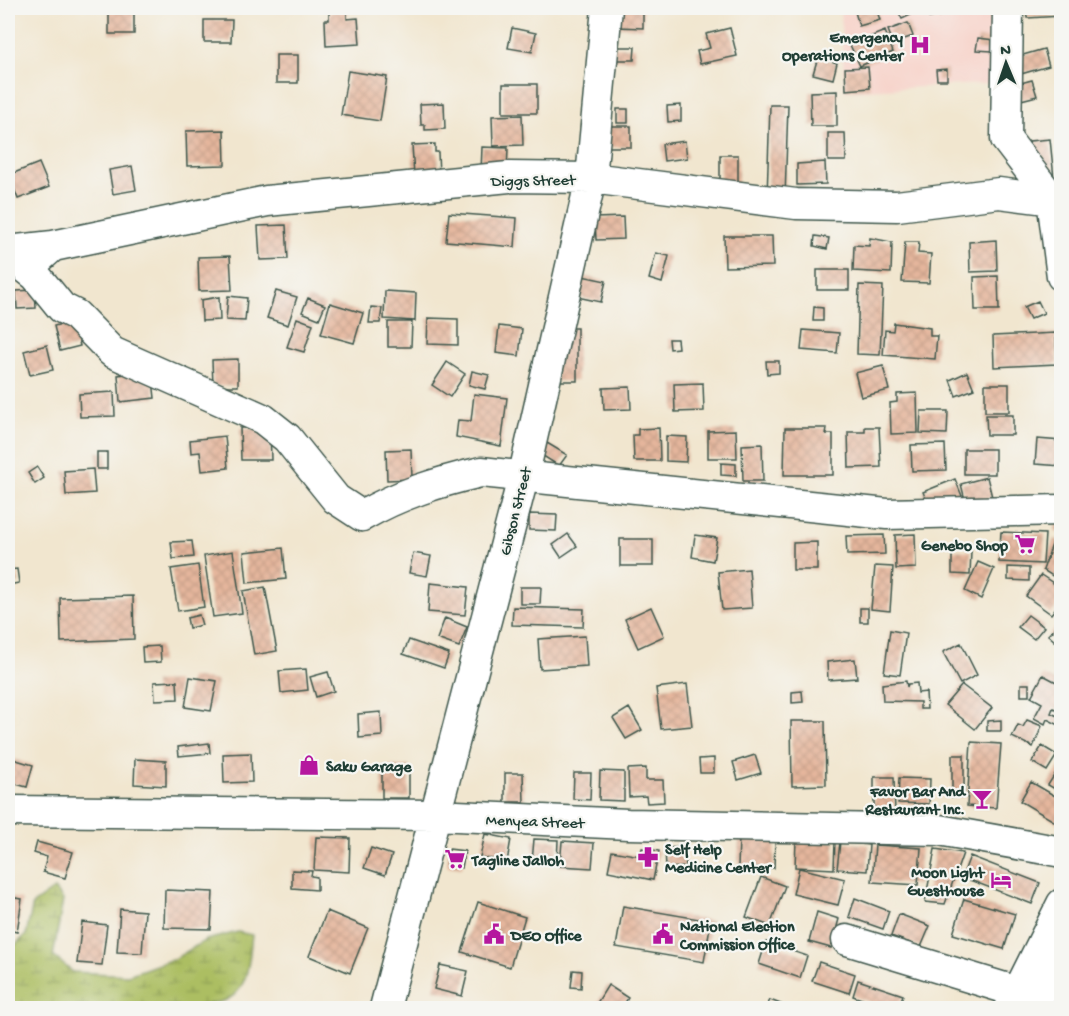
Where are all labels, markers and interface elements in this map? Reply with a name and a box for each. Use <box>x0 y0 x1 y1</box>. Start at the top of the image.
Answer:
place label: Emergency Operations Center <box>782 30 905 67</box>
hospital icon: Emergency Operations Center <box>908 33 932 57</box>
north arrow <box>976 33 1036 93</box>
text: N <box>1000 42 1012 61</box>
street label: Diggs Street <box>490 172 577 193</box>
street label: Gibson Street <box>497 464 538 558</box>
supermarket icon: Genebo Shop <box>1013 532 1037 556</box>
place label: Genebo Shop <box>921 538 1008 557</box>
shop icon: Saku Garage <box>297 753 321 777</box>
place label: Saku Garage <box>326 759 412 778</box>
place label: Favor Bar And Restaurant Inc. <box>864 784 967 821</box>
bar icon: Favor Bar And Restaurant Inc. <box>970 787 994 811</box>
street label: Menyea Street <box>485 812 586 835</box>
place label: Self Help Medicine Center <box>665 841 773 879</box>
pharmacy icon: Self Help Medicine Center <box>636 845 660 869</box>
supermarket icon: Tagline Jalloh <box>443 847 467 871</box>
place label: Tagline Jalloh <box>470 853 564 872</box>
place label: Moon Light Guesthouse <box>907 865 985 902</box>
hotel icon: Moon Light Guesthouse <box>989 868 1013 892</box>
place label: National Election Commission Office <box>679 919 795 956</box>
public building icon: DEO Office <box>482 922 506 946</box>
public building icon: National Election Commission Office <box>651 922 675 946</box>
place label: DEO Office <box>509 927 582 947</box>

